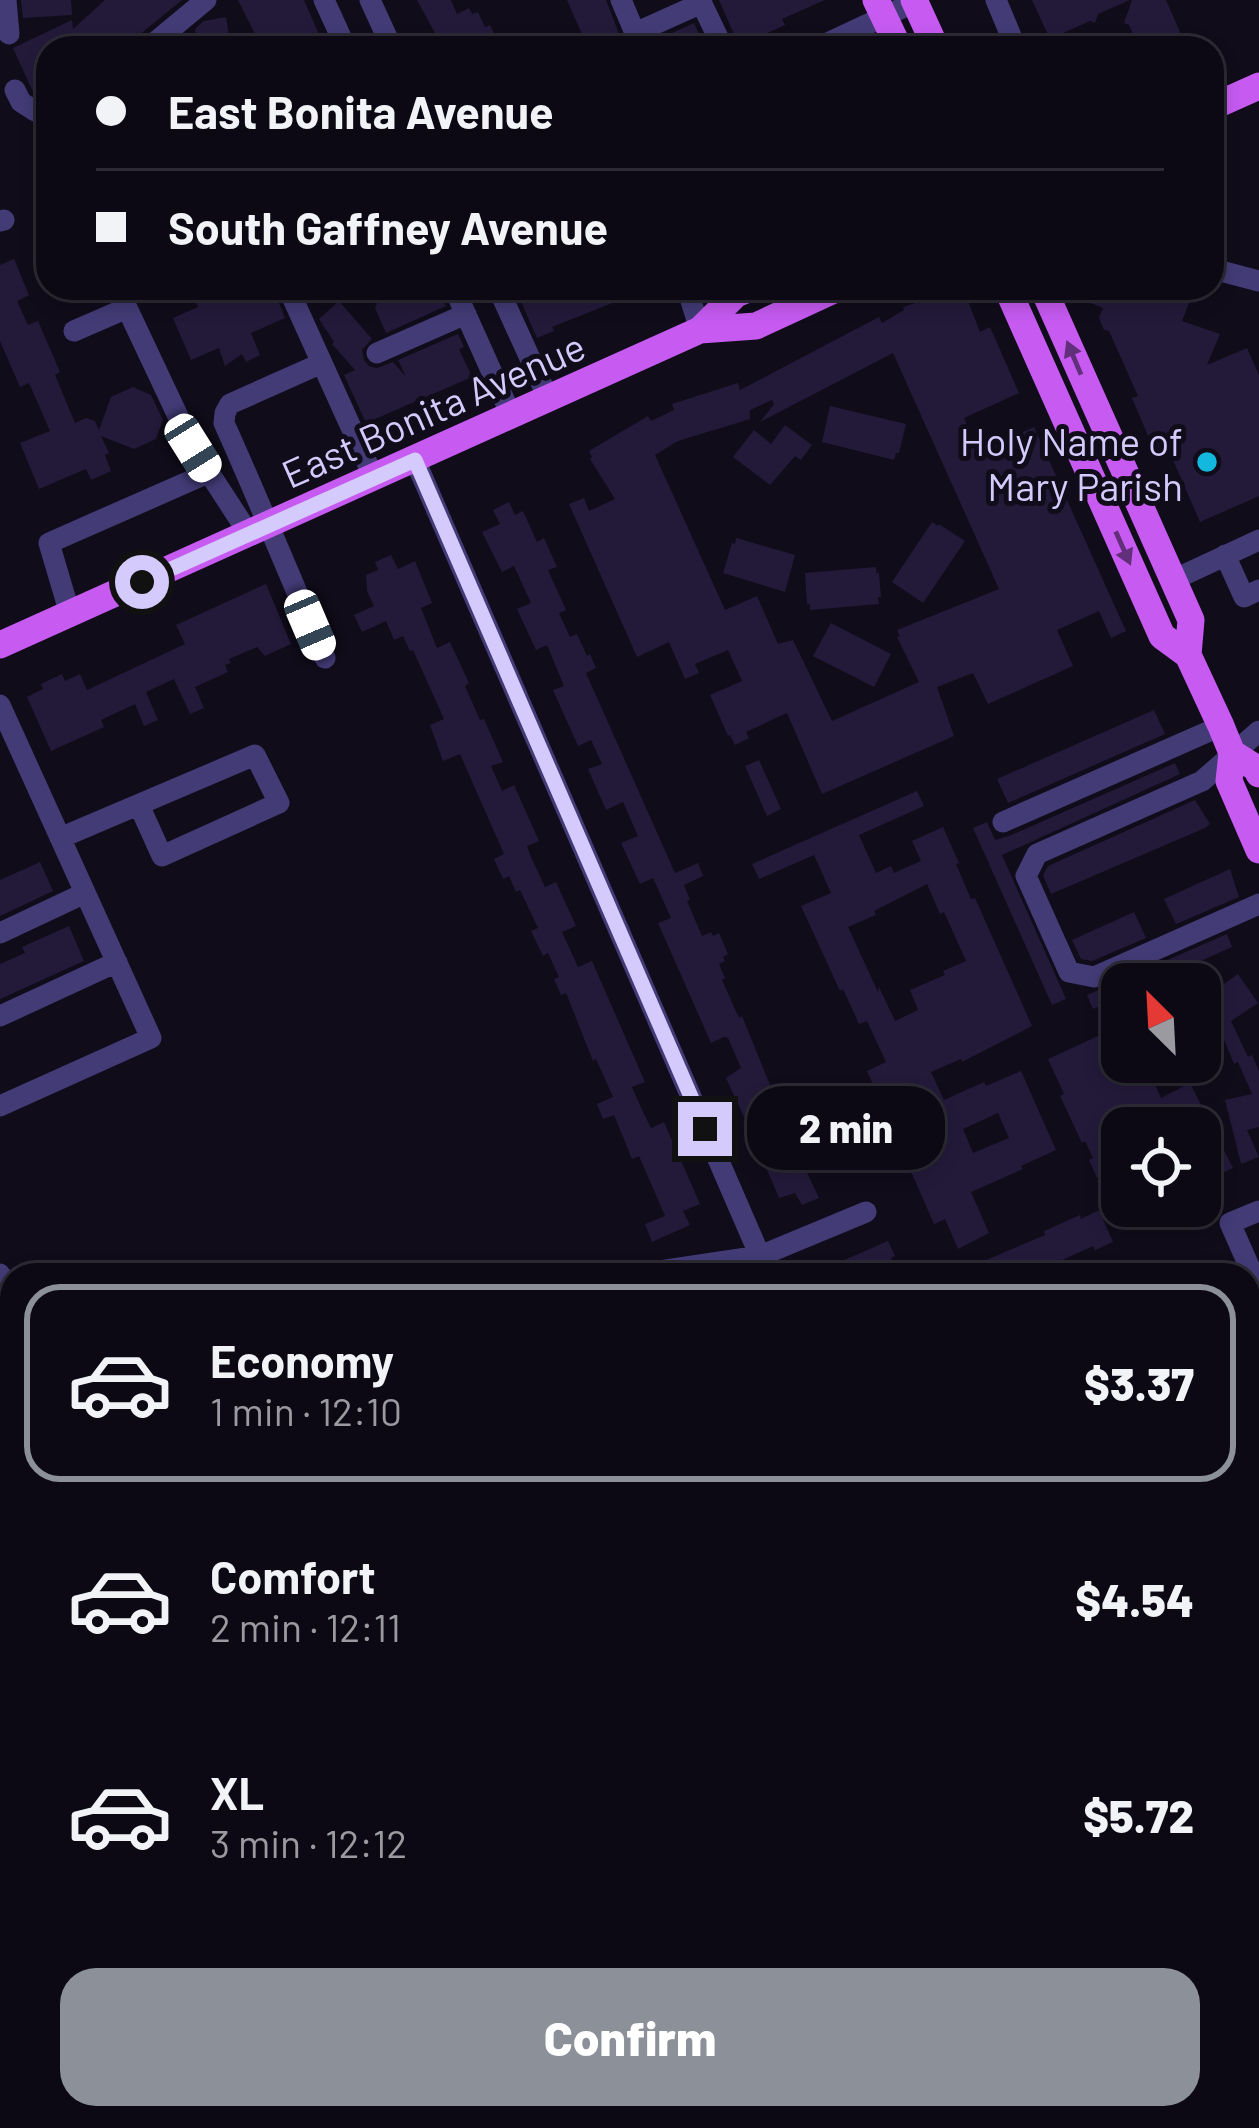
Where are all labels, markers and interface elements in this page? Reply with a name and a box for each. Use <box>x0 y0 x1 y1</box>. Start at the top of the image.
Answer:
text: East Bonita Avenue <box>168 84 554 138</box>
text: South Gaffney Avenue <box>168 200 608 254</box>
street label: East Bonita Avenue <box>274 321 592 497</box>
one-way arrow <box>1063 340 1083 375</box>
car <box>159 408 227 488</box>
place label: Holy Name of Mary Parish <box>960 417 1183 509</box>
marker: Holy Name of Mary Parish <box>1194 449 1220 475</box>
one-way arrow <box>1113 531 1133 566</box>
route start <box>115 555 169 609</box>
car <box>279 585 341 665</box>
north arrow <box>1101 963 1221 1083</box>
map controls <box>1101 963 1221 1227</box>
callout: 2 min <box>747 1087 945 1171</box>
route end <box>678 1102 732 1156</box>
text: 2 min <box>799 1104 893 1151</box>
button: locate <box>1101 1107 1221 1227</box>
icon: car <box>66 1329 174 1437</box>
text: Economy <box>210 1333 394 1387</box>
text: $3.37 <box>1084 1356 1194 1410</box>
text: 1 min · 12:10 <box>210 1387 402 1434</box>
icon: car <box>66 1545 174 1653</box>
text: Comfort <box>210 1549 376 1603</box>
text: $4.54 <box>1075 1572 1194 1626</box>
text: 2 min · 12:11 <box>210 1603 401 1650</box>
icon: car <box>66 1761 174 1869</box>
text: XL <box>210 1765 264 1819</box>
text: $5.72 <box>1083 1788 1194 1842</box>
text: 3 min · 12:12 <box>210 1819 407 1866</box>
button: Confirm <box>60 1968 1200 2106</box>

